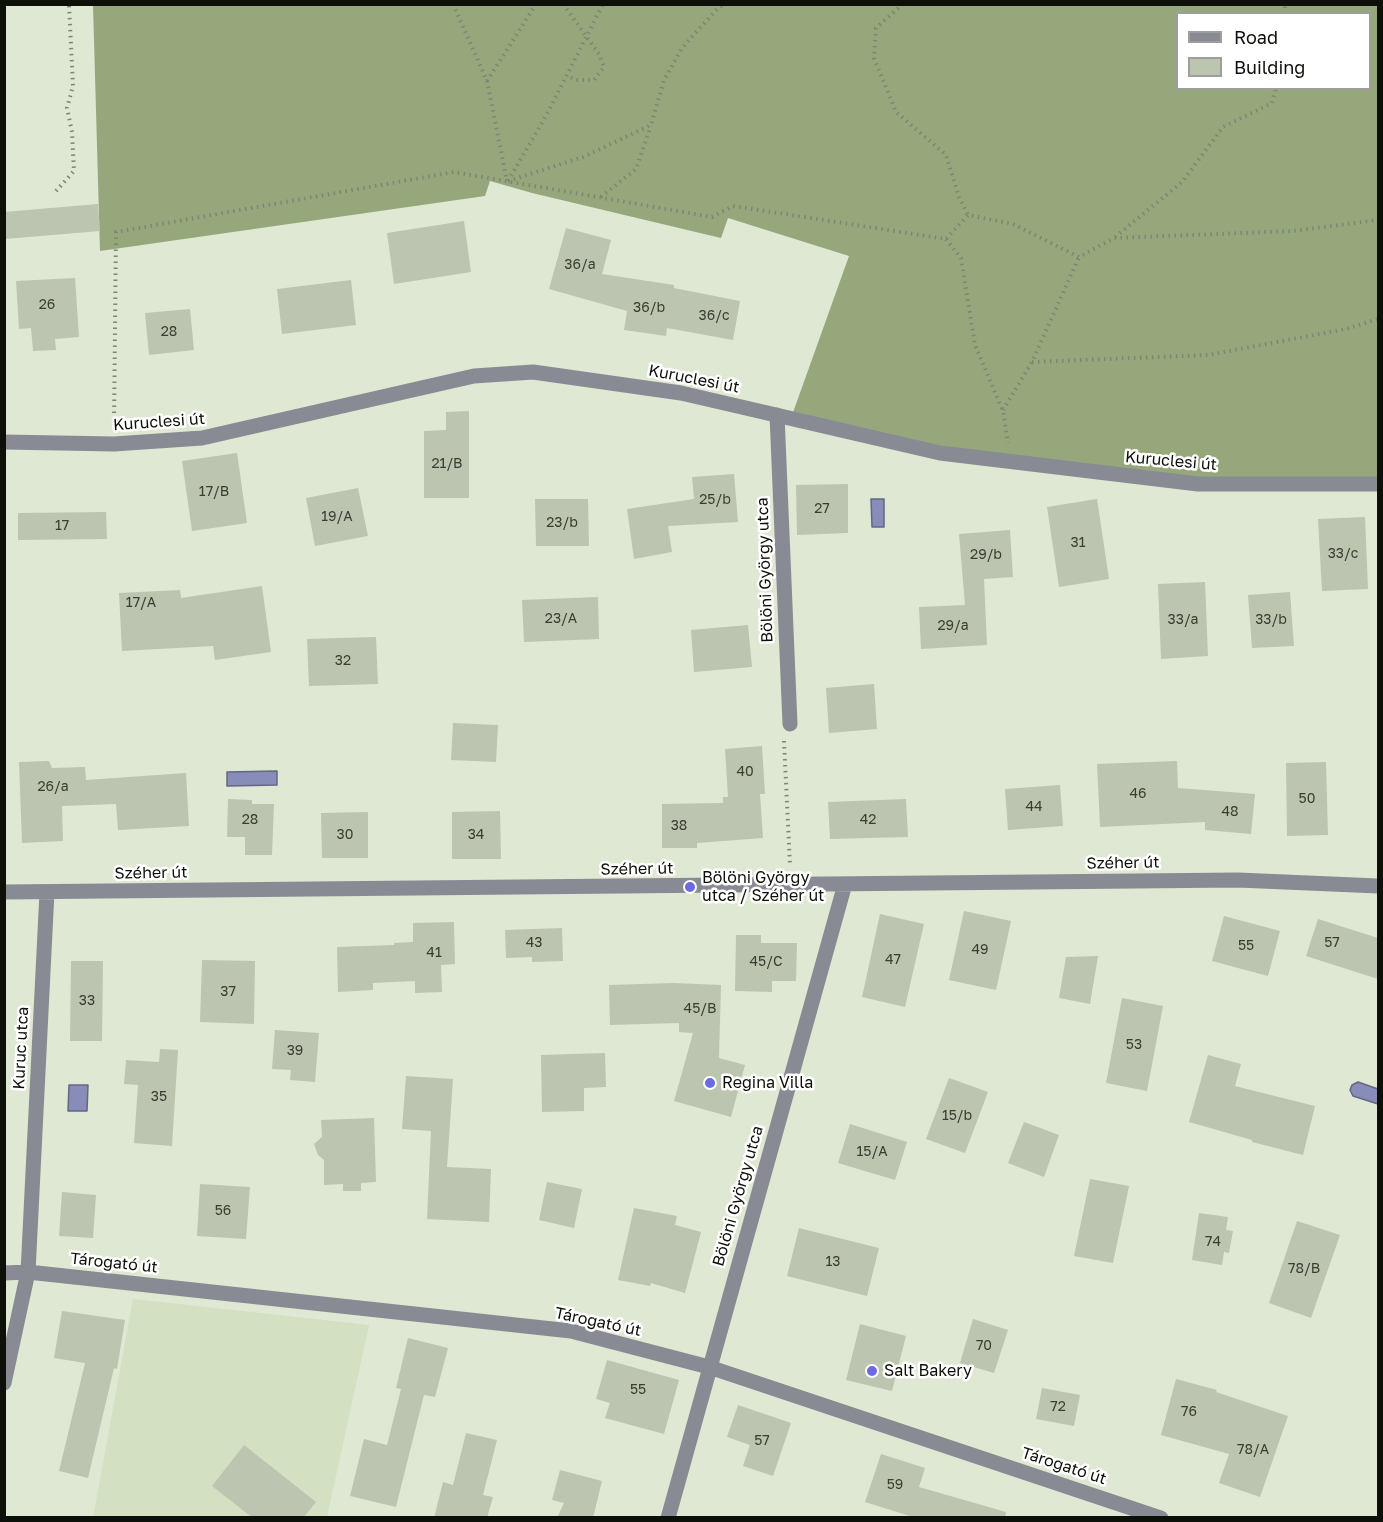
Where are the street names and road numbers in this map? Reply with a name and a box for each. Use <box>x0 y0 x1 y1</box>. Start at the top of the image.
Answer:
street label: Kuruclesi út <box>647 361 741 397</box>
street label: Kuruclesi út <box>112 409 206 435</box>
street label: Kuruclesi út <box>1124 447 1218 475</box>
street label: Bölöni György utca <box>753 497 777 643</box>
street label: Széher út <box>1086 853 1160 873</box>
street label: Széher út <box>600 859 674 879</box>
street label: Széher út <box>114 863 188 883</box>
street label: Kuruc utca <box>9 1006 33 1090</box>
street label: Bölöni György utca <box>709 1124 767 1268</box>
street label: Tárogató út <box>69 1249 159 1277</box>
street label: Tárogató út <box>553 1303 643 1341</box>
street label: Tárogató út <box>1019 1443 1109 1489</box>

